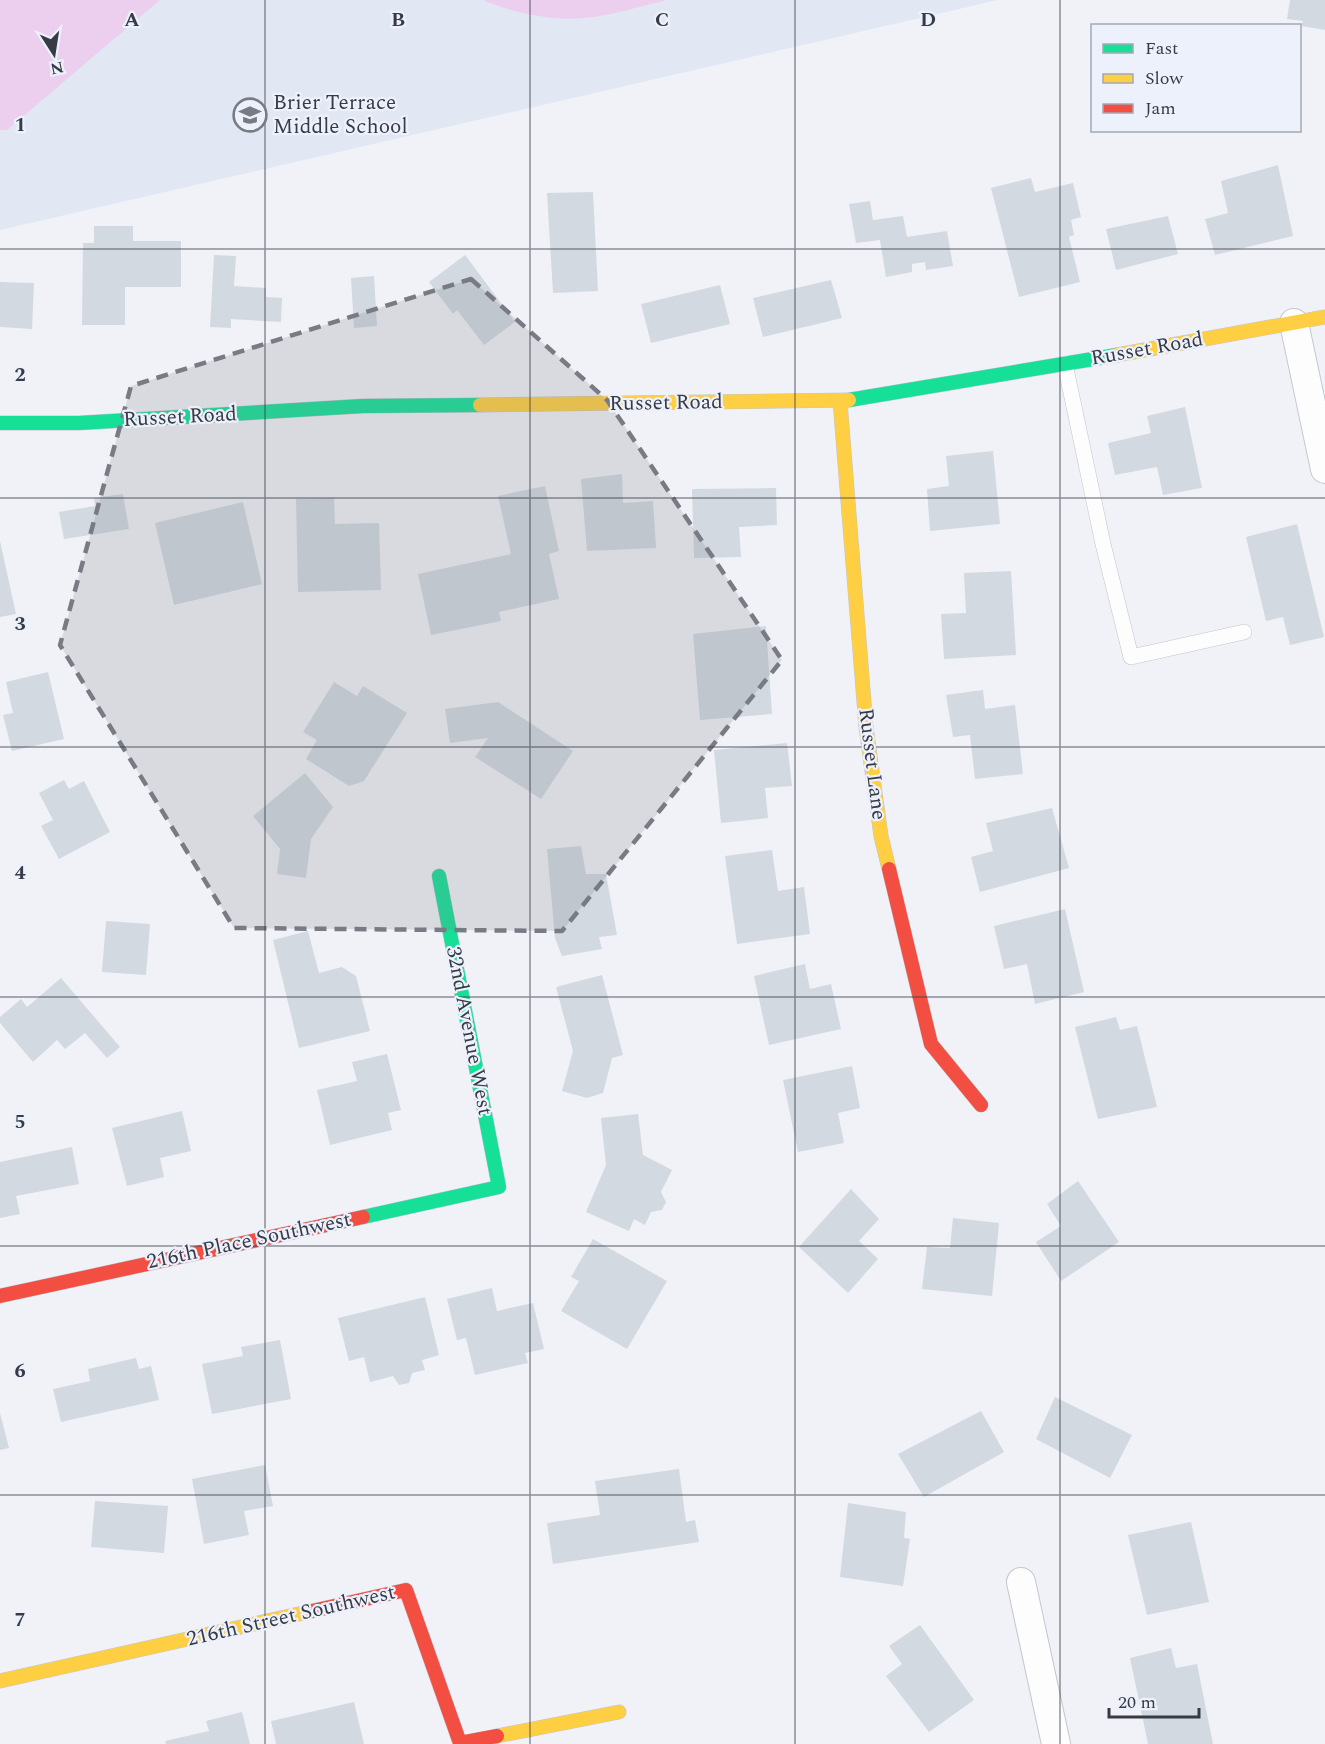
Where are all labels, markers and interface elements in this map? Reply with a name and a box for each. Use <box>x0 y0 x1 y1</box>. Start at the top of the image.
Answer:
text: A <box>124 5 140 35</box>
text: B <box>391 5 405 35</box>
text: C <box>655 5 669 35</box>
text: D <box>920 5 936 35</box>
north arrow <box>24 24 84 84</box>
legend <box>1091 24 1301 132</box>
text: Fast <box>1145 35 1178 62</box>
text: N <box>48 55 66 81</box>
text: Slow <box>1145 65 1184 92</box>
place label: Brier Terrace Middle School <box>273 87 408 143</box>
text: Jam <box>1145 95 1176 122</box>
school or university icon: Brier Terrace Middle School <box>232 97 268 133</box>
text: 1 <box>14 110 26 140</box>
street label: Russet Road <box>1088 323 1206 375</box>
text: 2 <box>14 360 26 390</box>
street label: Russet Road <box>609 386 723 420</box>
street label: Russet Road <box>122 398 238 436</box>
text: 3 <box>14 609 26 639</box>
street label: Russet Lane <box>849 706 895 822</box>
text: 4 <box>14 858 26 888</box>
street label: 32nd Avenue West <box>437 944 501 1118</box>
text: 5 <box>14 1107 26 1137</box>
street label: 216th Place Southwest <box>144 1204 354 1278</box>
text: 6 <box>14 1356 26 1386</box>
street label: 216th Street Southwest <box>184 1576 398 1656</box>
text: 7 <box>14 1605 26 1635</box>
scale bar <box>1109 1681 1199 1719</box>
text: 20 m <box>1118 1689 1156 1716</box>

